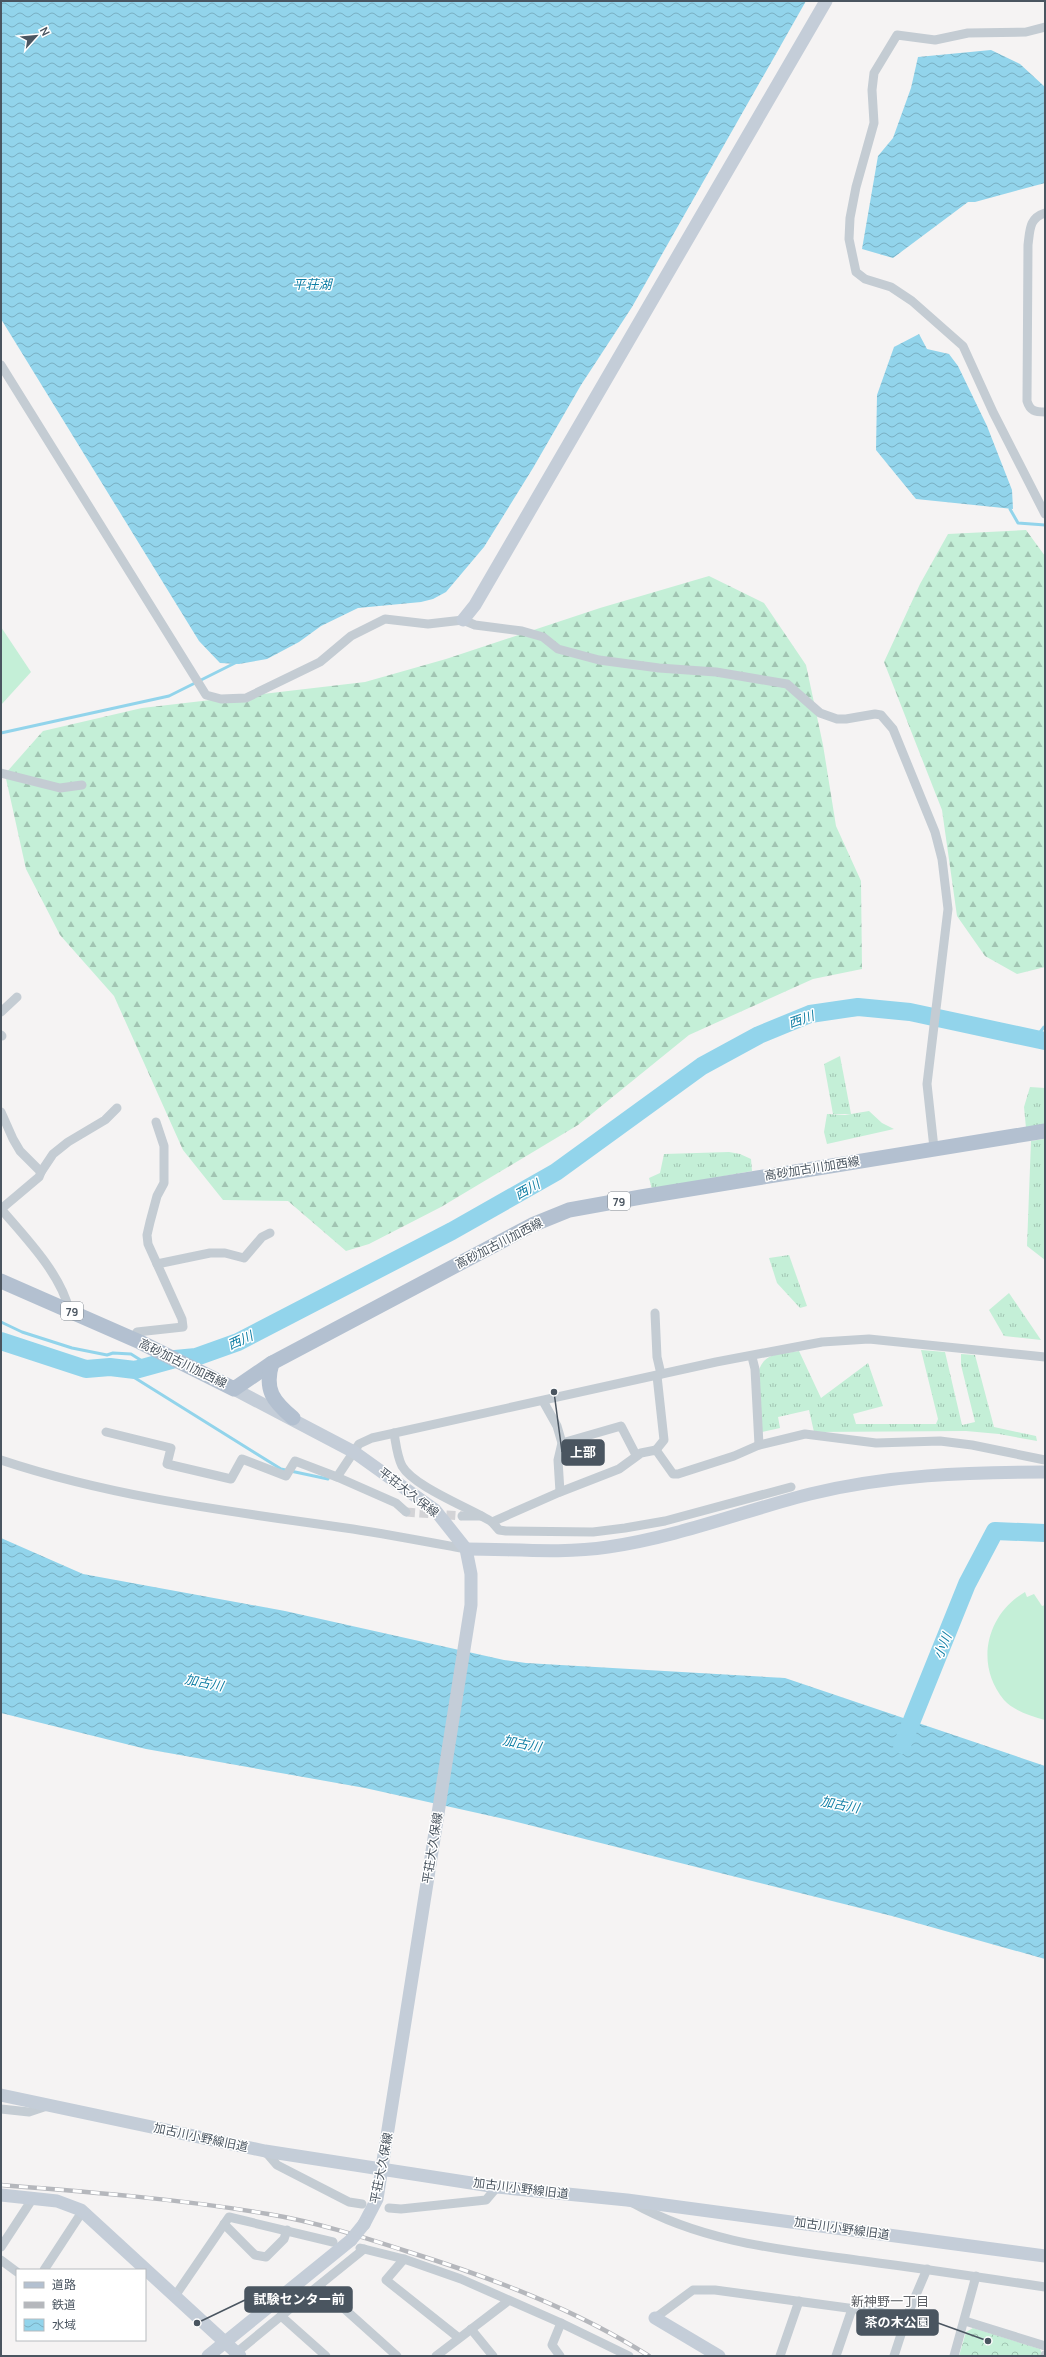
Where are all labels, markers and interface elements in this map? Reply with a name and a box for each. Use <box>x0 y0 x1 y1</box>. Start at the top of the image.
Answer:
north arrow <box>16 16 56 56</box>
text: N <box>37 24 54 38</box>
water label: 平荘湖 <box>292 275 333 293</box>
water label: 西川 <box>786 1006 818 1032</box>
street label: 高砂加古川加西線 <box>763 1152 861 1184</box>
water label: 西川 <box>511 1174 544 1203</box>
road number: 79 <box>608 1192 630 1210</box>
street label: 高砂加古川加西線 <box>452 1214 546 1272</box>
road number: 79 <box>61 1302 83 1320</box>
water label: 西川 <box>224 1326 257 1354</box>
street label: 高砂加古川加西線 <box>136 1334 230 1392</box>
callout: 上部 <box>562 1440 604 1465</box>
text: 上部 <box>570 1443 596 1461</box>
street label: 平荘大久保線 <box>375 1463 443 1521</box>
water label: 小川 <box>929 1629 956 1661</box>
water label: 加古川 <box>183 1669 227 1695</box>
water label: 加古川 <box>501 1730 545 1756</box>
water label: 加古川 <box>819 1791 863 1817</box>
street label: 平荘大久保線 <box>418 1811 446 1885</box>
street label: 加古川小野線旧道 <box>152 2119 250 2155</box>
street label: 平荘大久保線 <box>366 2131 396 2205</box>
street label: 加古川小野線旧道 <box>472 2174 570 2202</box>
street label: 加古川小野線旧道 <box>793 2213 891 2243</box>
legend <box>16 2269 146 2341</box>
text: 道路 <box>52 2276 76 2293</box>
callout: 試験センター前 <box>245 2287 352 2312</box>
text: 試験センター前 <box>253 2290 345 2308</box>
district label: 新神野一丁目 <box>851 2292 929 2310</box>
text: 鉄道 <box>52 2296 76 2313</box>
callout: 茶の木公園 <box>857 2310 938 2335</box>
text: 茶の木公園 <box>864 2313 930 2331</box>
text: 水域 <box>52 2316 76 2333</box>

